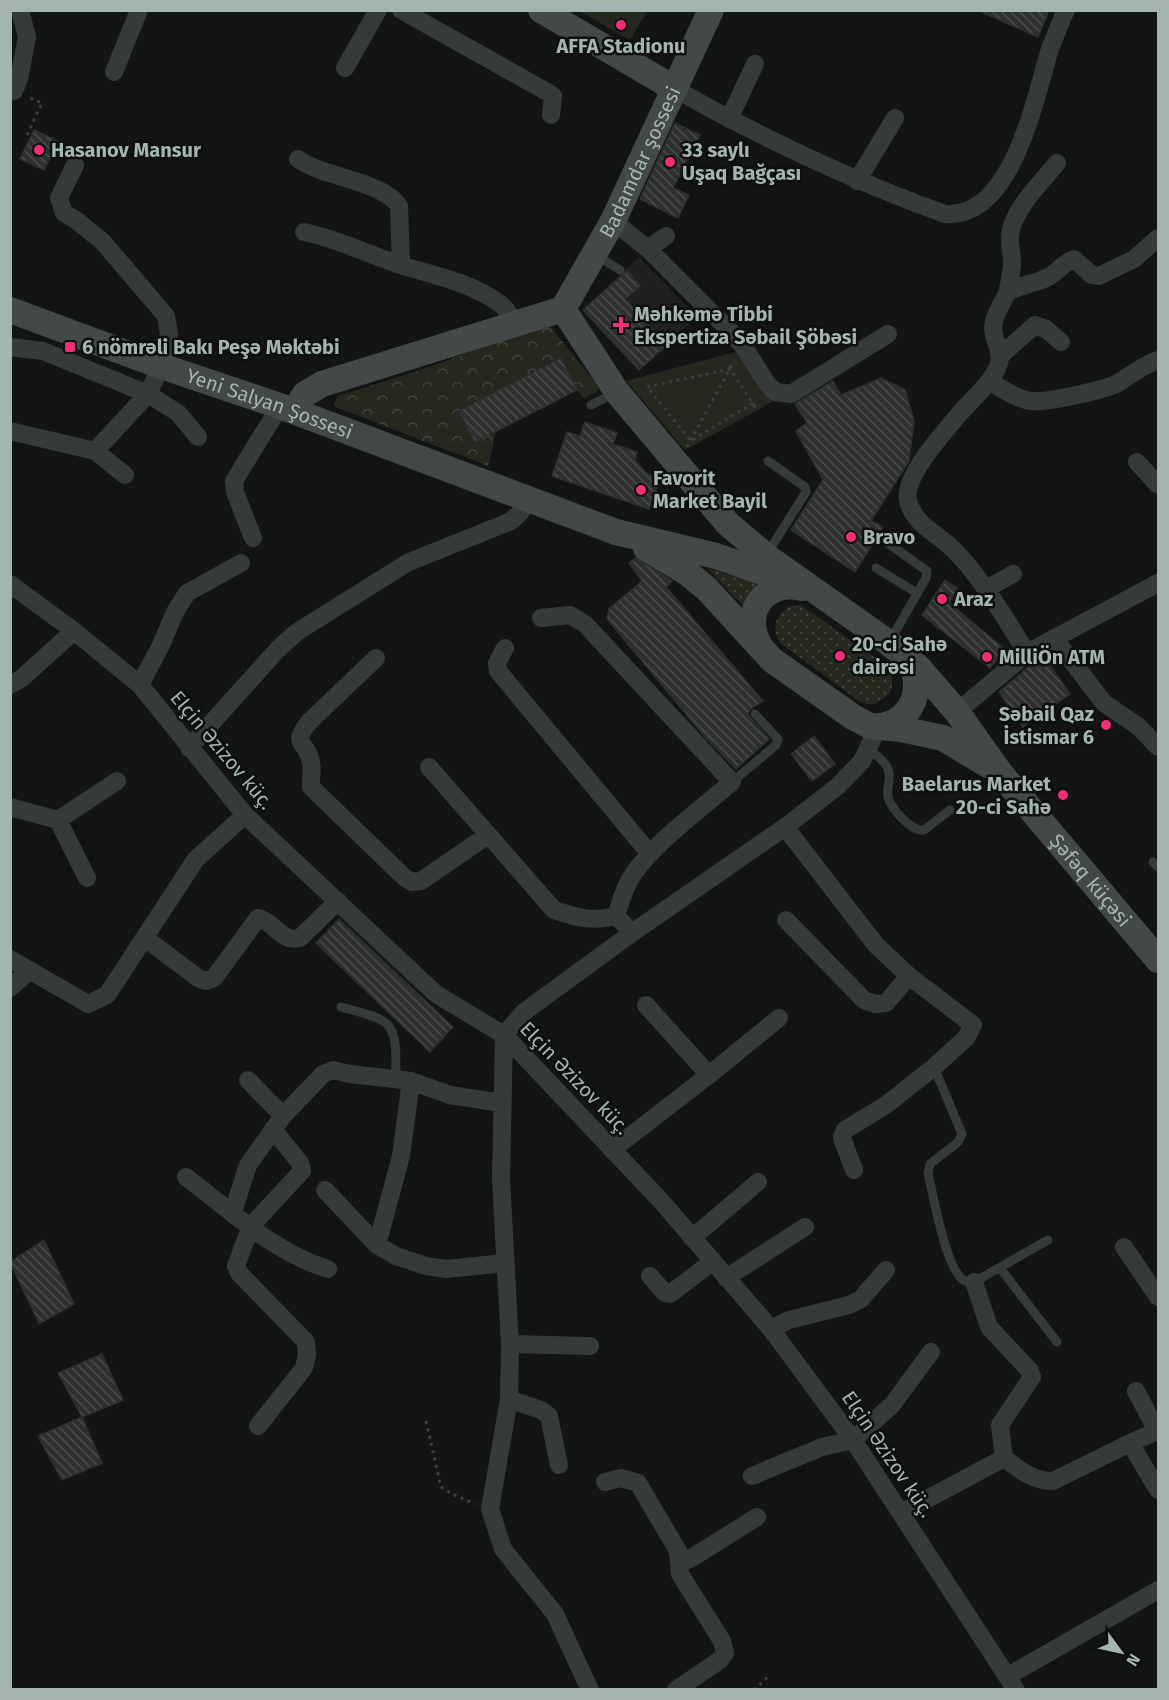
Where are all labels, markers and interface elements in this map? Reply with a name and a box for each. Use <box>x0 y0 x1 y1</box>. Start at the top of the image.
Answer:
marker: AFFA Stadionu <box>614 18 628 32</box>
place label: AFFA Stadionu <box>556 34 686 58</box>
street label: Badamdar şossesi <box>594 83 686 242</box>
place label: Hasanov Mansur <box>51 138 202 162</box>
place label: 33 saylı Uşaq Bağçası <box>681 138 801 185</box>
marker: Hasanov Mansur <box>32 143 46 157</box>
marker: 33 saylı Uşaq Bağçası <box>663 155 677 169</box>
place label: Məhkəmə Tibbi Ekspertiza Səbail Şöbəsi <box>634 302 857 350</box>
marker: Məhkəmə Tibbi Ekspertiza Səbail Şöbəsi <box>612 316 630 334</box>
place label: 6 nömrəli Bakı Peşə Məktəbi <box>82 335 340 359</box>
marker: 6 nömrəli Bakı Peşə Məktəbi <box>63 340 77 354</box>
street label: Yeni Salyan Şossesi <box>183 363 356 444</box>
place label: Favorit Market Bayil <box>653 466 767 513</box>
marker: Favorit Market Bayil <box>634 483 648 497</box>
place label: Bravo <box>863 525 915 549</box>
marker: Bravo <box>844 530 858 544</box>
place label: Araz <box>953 587 993 611</box>
marker: Araz <box>935 592 949 606</box>
place label: 20-ci Sahə dairəsi <box>852 632 947 679</box>
place label: MilliÖn ATM <box>999 645 1105 669</box>
marker: 20-ci Sahə dairəsi <box>833 649 847 663</box>
marker: MilliÖn ATM <box>980 650 994 664</box>
street label: Elçin Əzizov küç. <box>165 686 279 815</box>
place label: Səbail Qaz İstismar 6 <box>999 702 1094 749</box>
marker: Səbail Qaz İstismar 6 <box>1099 718 1113 732</box>
place label: Baelarus Market 20-ci Sahə <box>902 772 1051 819</box>
marker: Baelarus Market 20-ci Sahə <box>1056 788 1070 802</box>
street label: Şəfəq küçəsi <box>1044 829 1137 931</box>
street label: Elçin Əzizov küç. <box>514 1017 635 1140</box>
street label: Elçin Əzizov küç. <box>836 1386 939 1522</box>
north arrow <box>1091 1622 1151 1682</box>
text: N <box>1122 1650 1144 1670</box>

